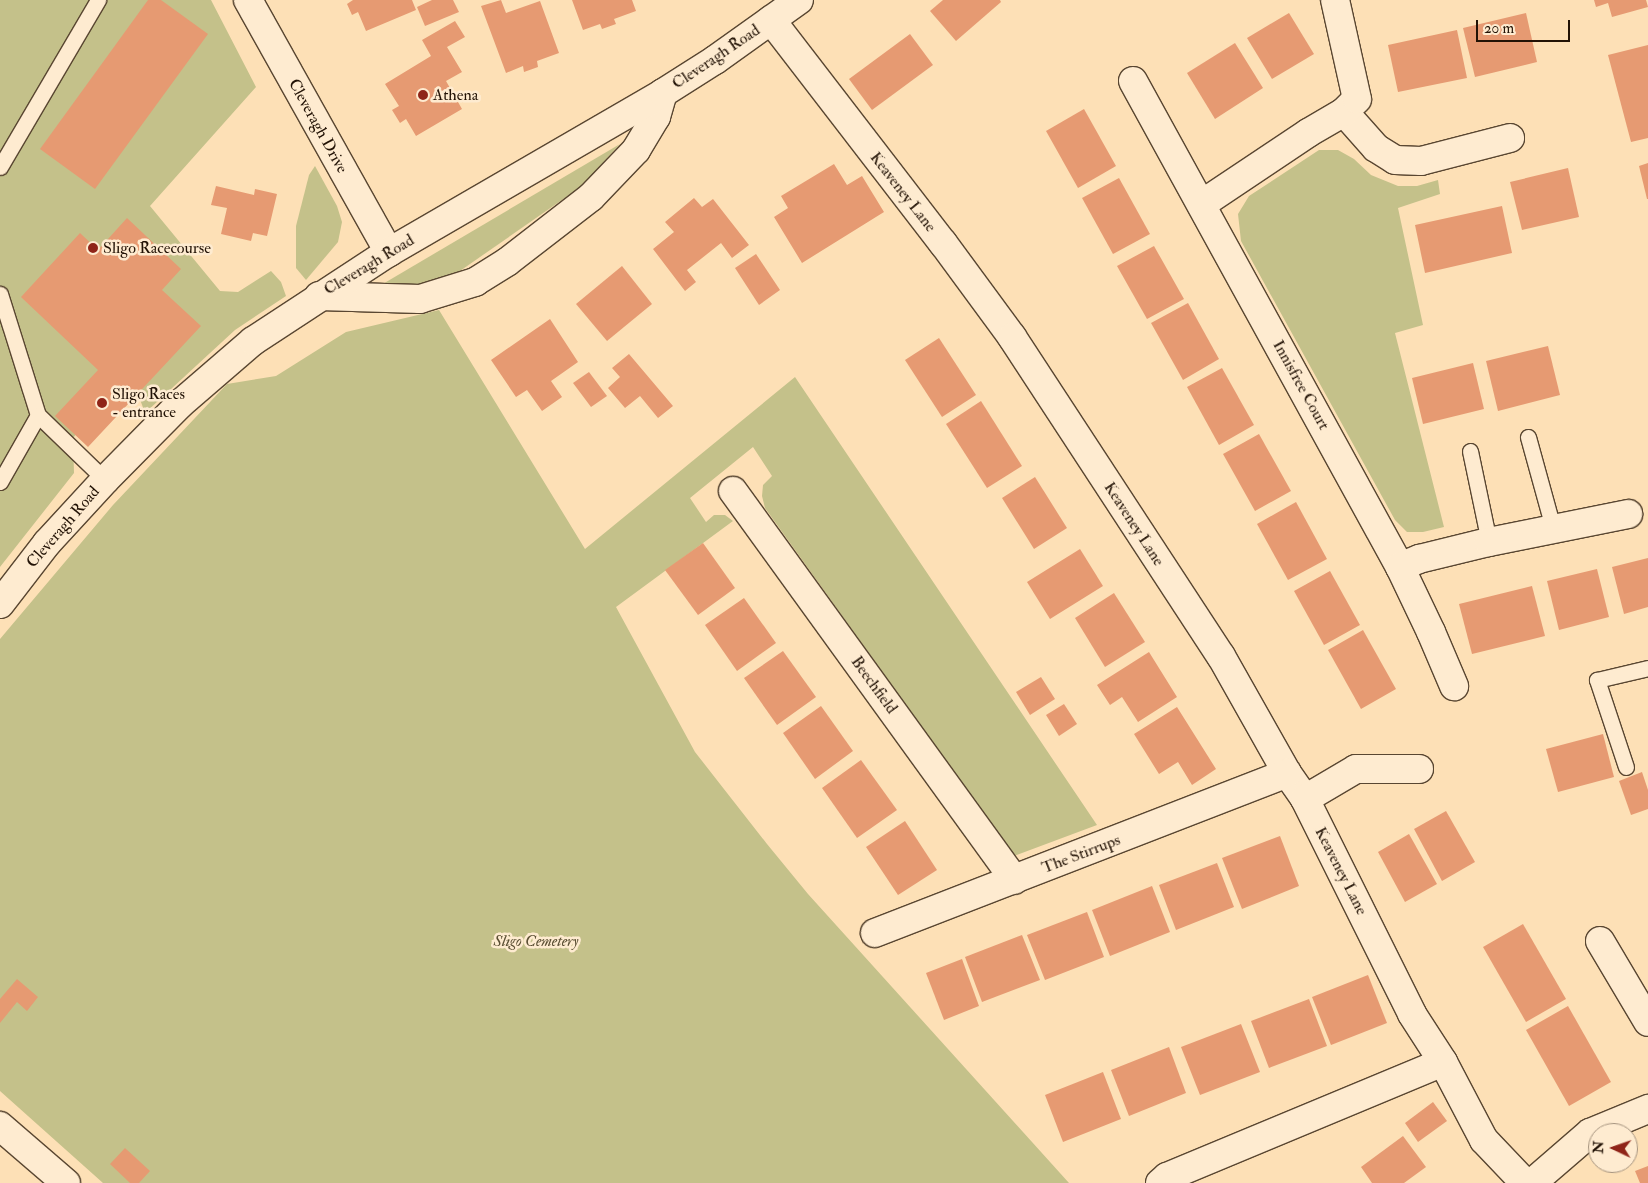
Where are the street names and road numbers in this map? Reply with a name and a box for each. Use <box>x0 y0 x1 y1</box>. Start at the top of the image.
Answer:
street label: Cleveragh Road <box>669 21 763 93</box>
street label: Cleveragh Drive <box>284 76 352 176</box>
street label: Keaveney Lane <box>866 148 940 236</box>
street label: Cleveragh Road <box>321 231 417 299</box>
street label: Innisfree Court <box>1269 337 1333 433</box>
street label: Keaveney Lane <box>1100 479 1168 569</box>
street label: Cleveragh Road <box>22 482 104 572</box>
street label: Beechfield <box>847 653 901 717</box>
street label: Keaveney Lane <box>1311 824 1371 918</box>
street label: The Stirrups <box>1039 830 1123 878</box>

